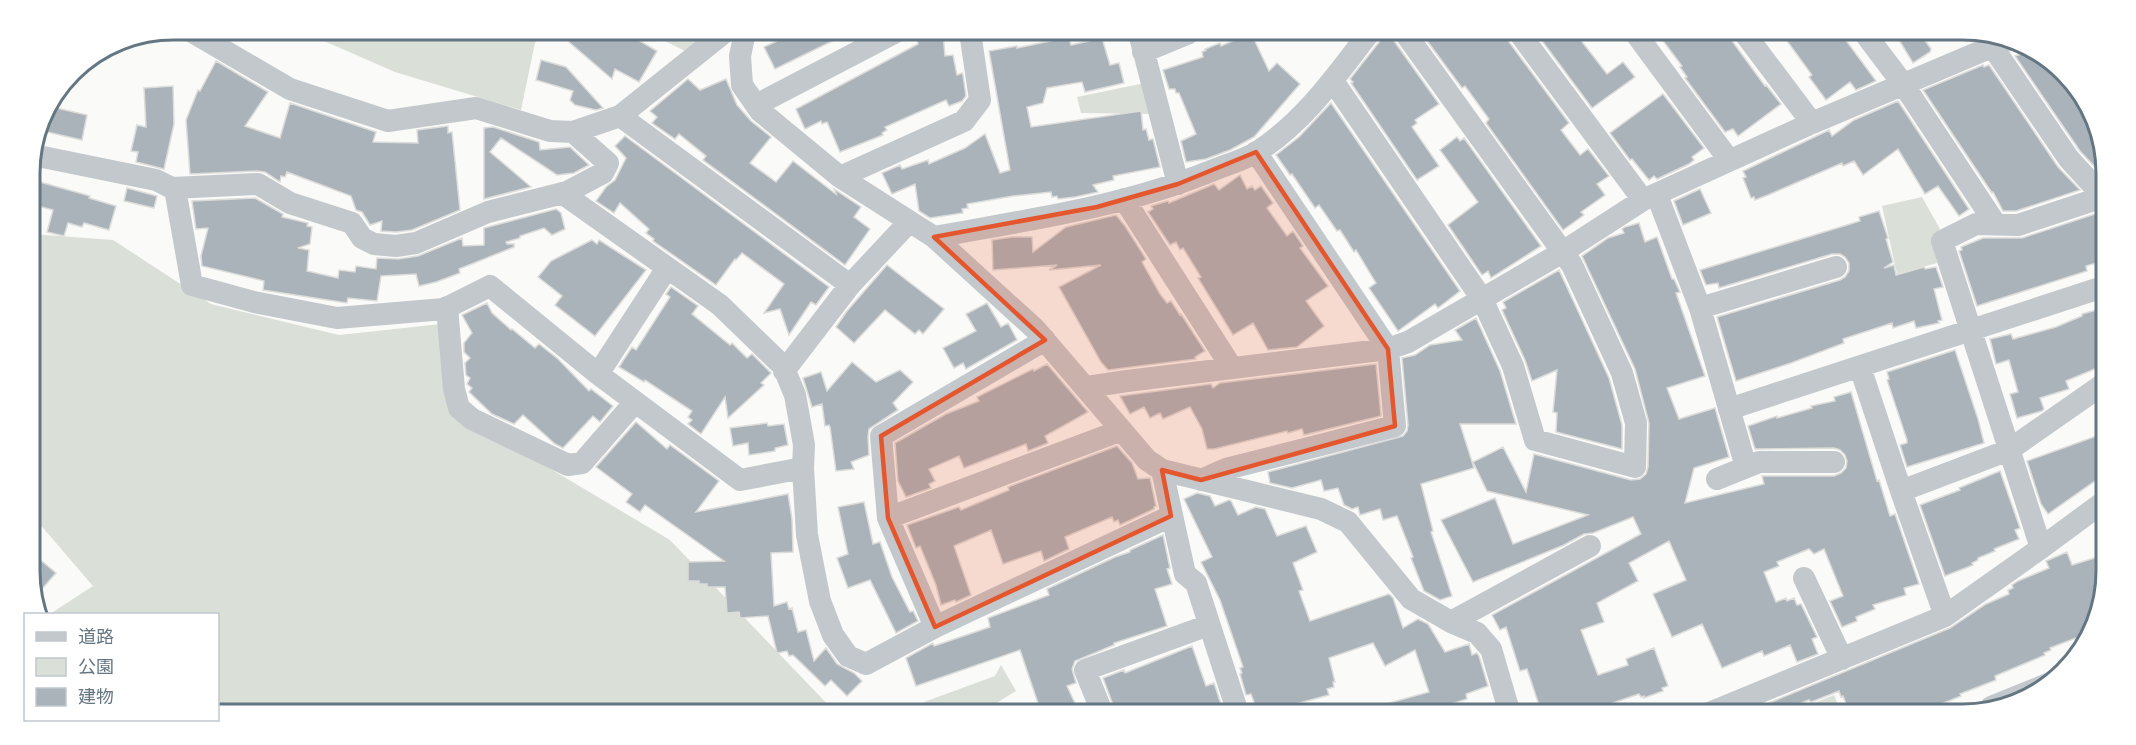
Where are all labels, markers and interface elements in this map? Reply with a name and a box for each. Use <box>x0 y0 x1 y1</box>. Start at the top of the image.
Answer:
legend <box>24 613 219 721</box>
text: 道路 <box>78 625 114 649</box>
text: 公園 <box>78 655 114 679</box>
text: 建物 <box>78 685 114 709</box>

